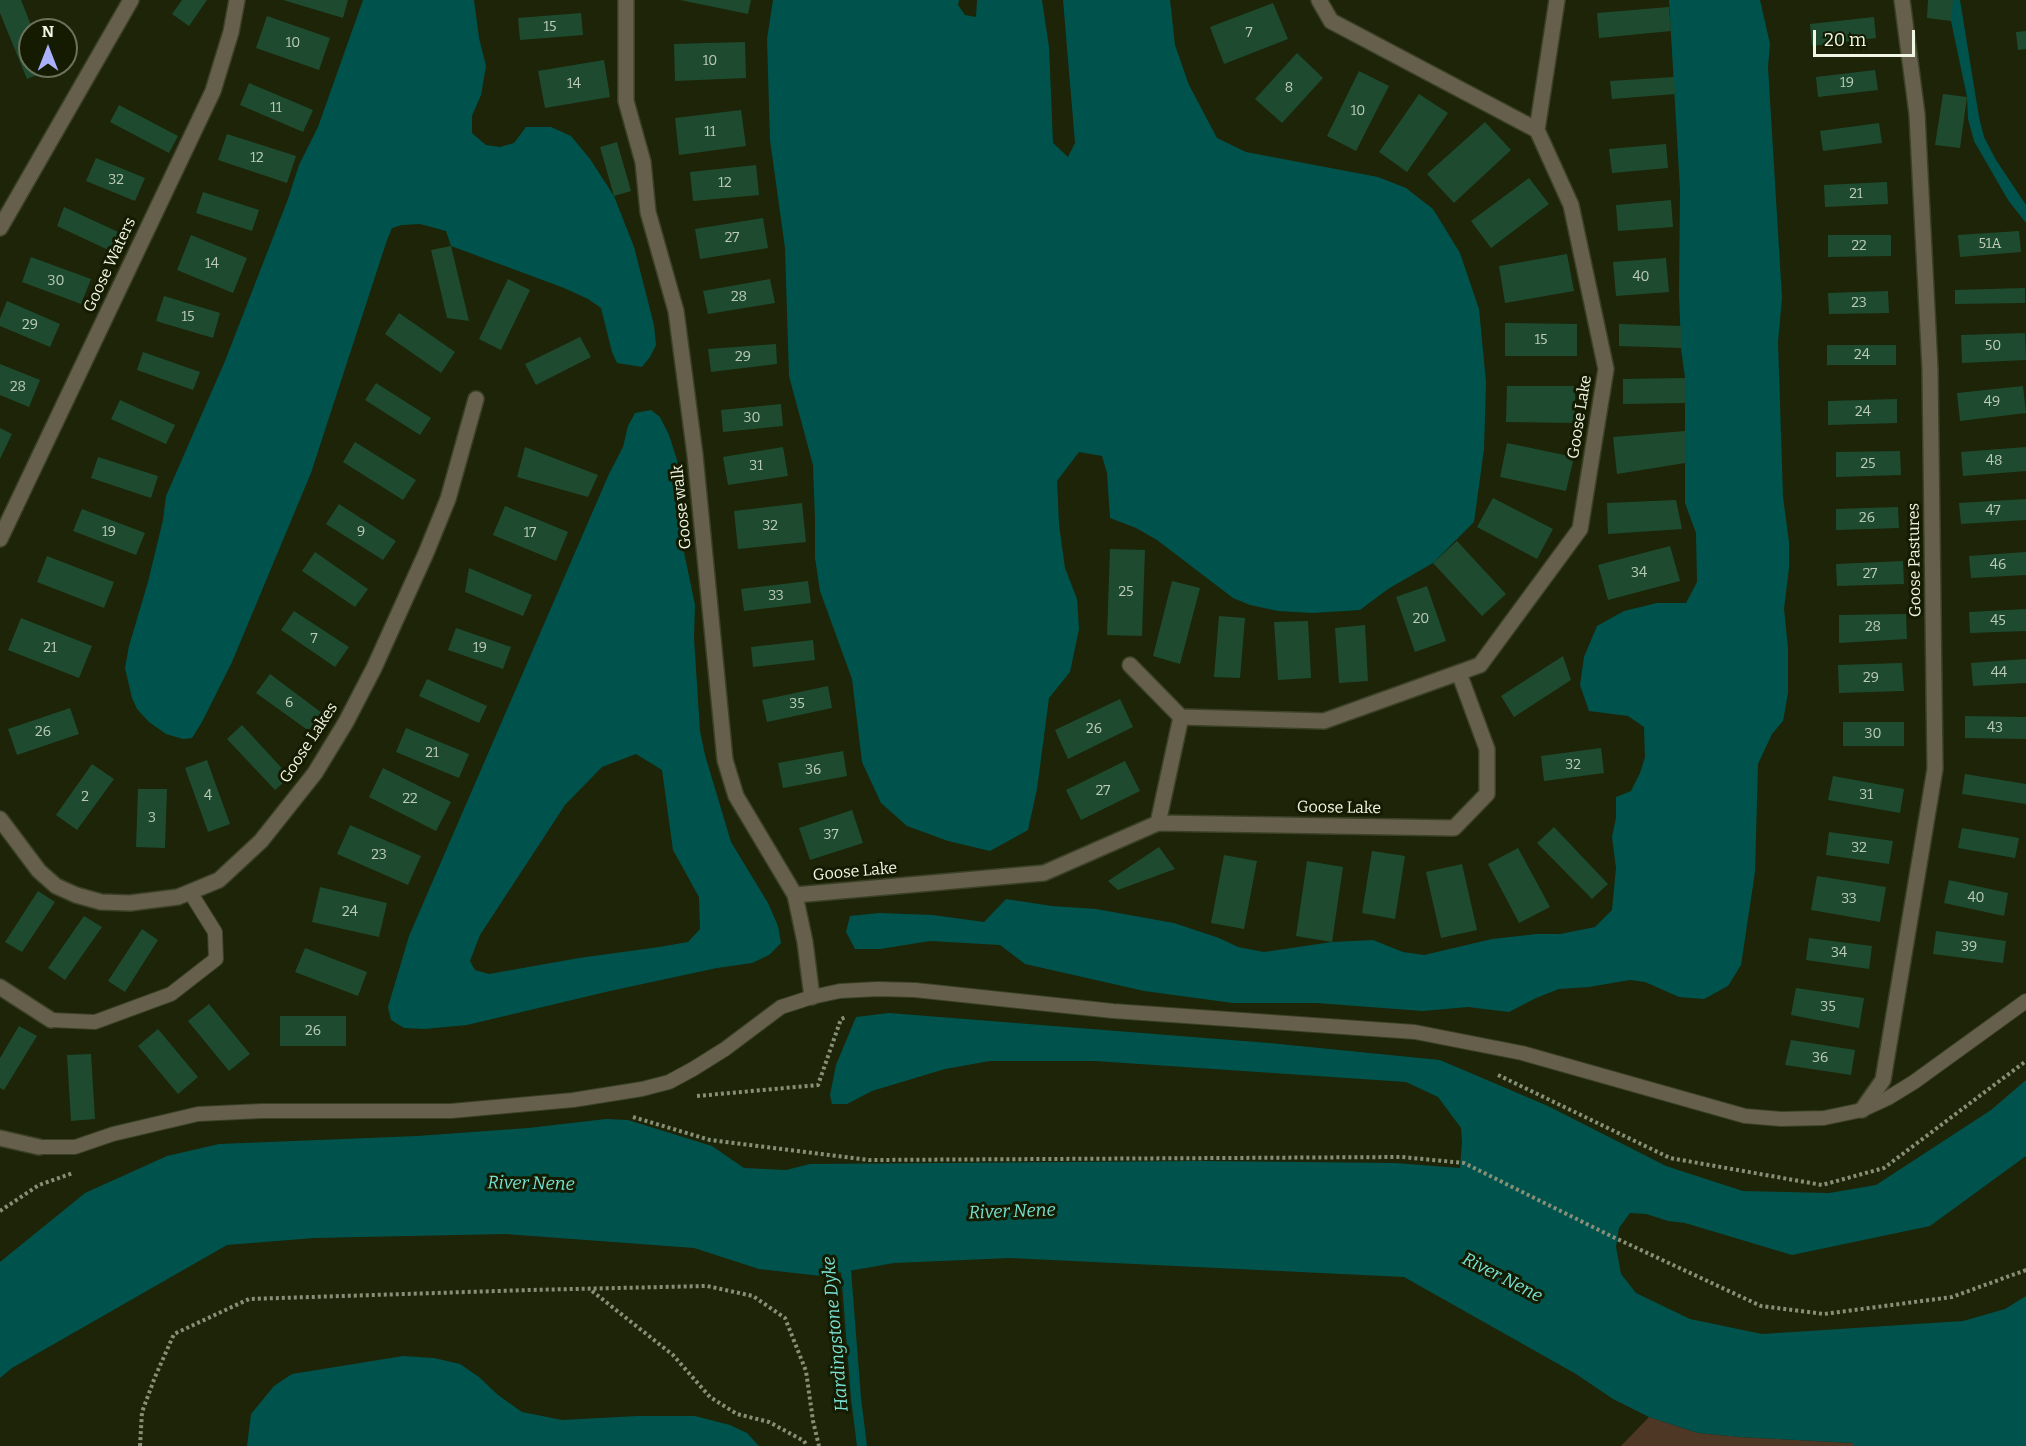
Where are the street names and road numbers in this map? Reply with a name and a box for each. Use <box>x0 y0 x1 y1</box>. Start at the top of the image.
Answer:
street label: Goose Waters <box>80 215 140 315</box>
street label: Goose Lake <box>1564 374 1596 460</box>
street label: Goose walk <box>668 464 696 550</box>
street label: Goose Pastures <box>1904 503 1926 617</box>
street label: Goose Lakes <box>276 699 342 787</box>
street label: Goose Lake <box>1297 798 1381 818</box>
street label: Goose Lake <box>812 859 898 885</box>

